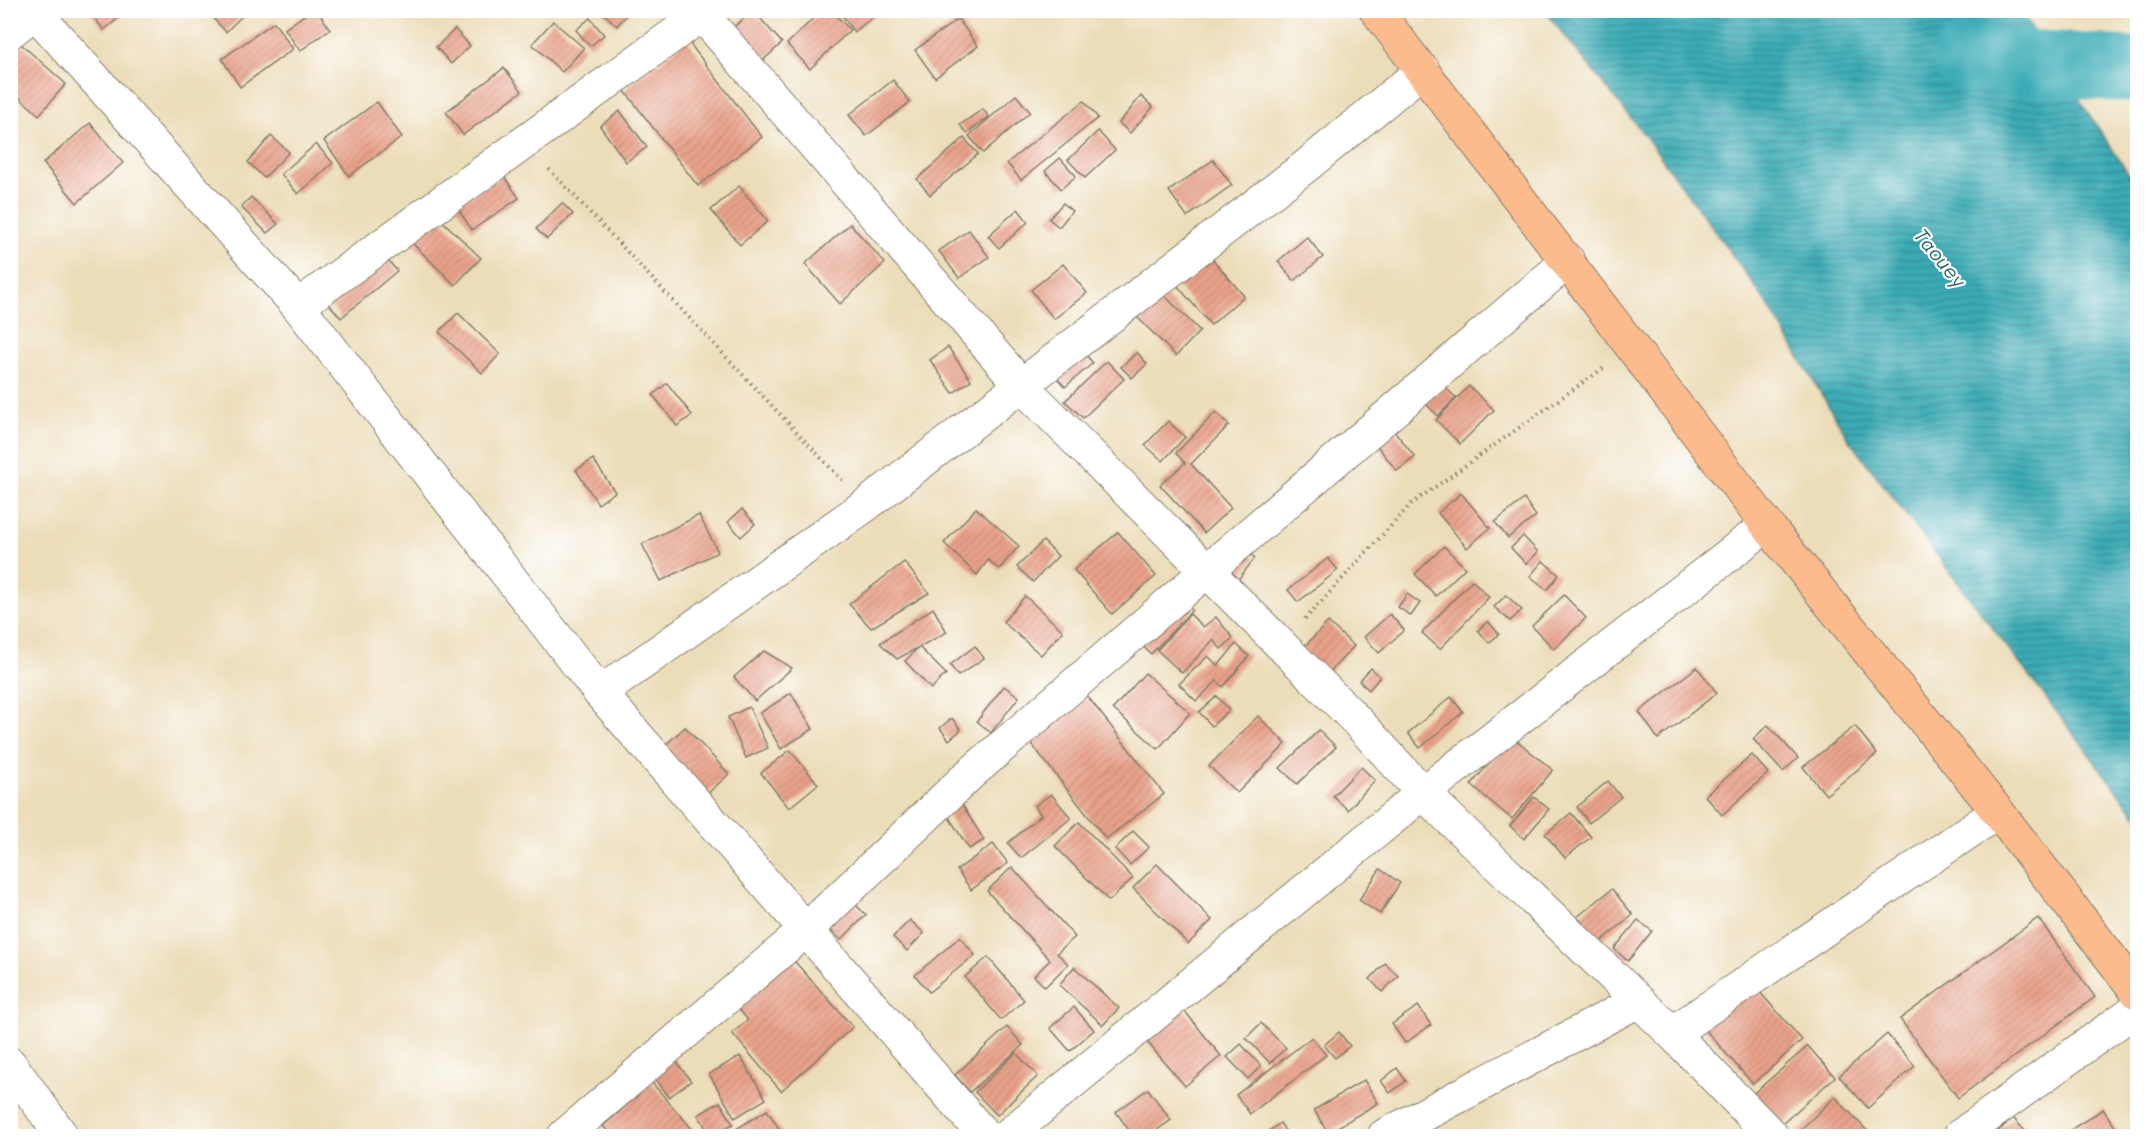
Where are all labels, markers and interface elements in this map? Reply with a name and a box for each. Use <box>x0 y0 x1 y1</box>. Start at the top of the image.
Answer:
water label: Taouey <box>1909 222 1973 293</box>

